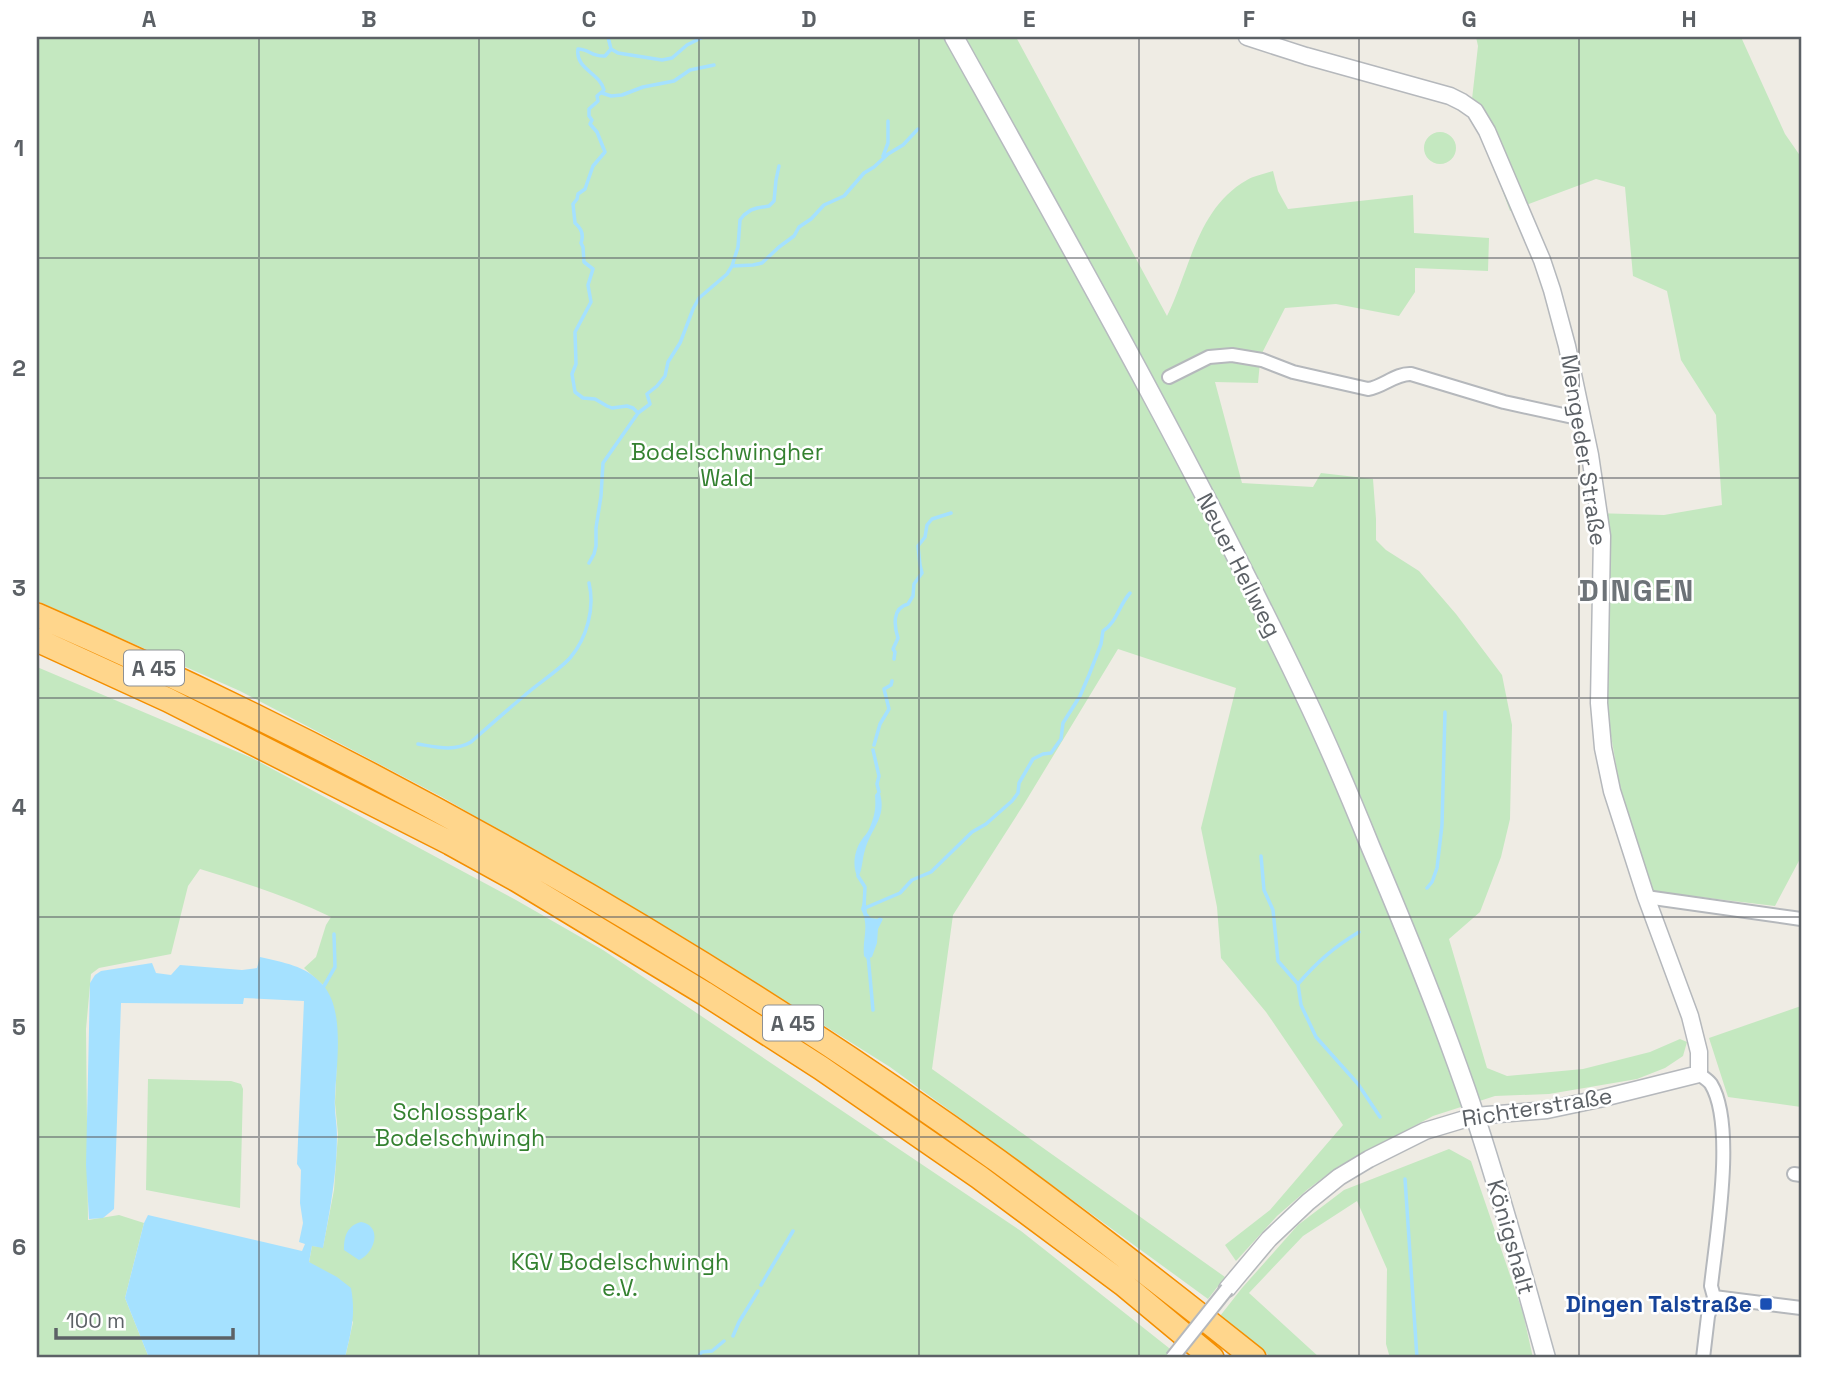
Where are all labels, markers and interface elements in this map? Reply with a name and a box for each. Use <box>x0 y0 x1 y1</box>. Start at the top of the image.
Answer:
text: A <box>142 4 157 34</box>
text: B <box>361 4 377 34</box>
text: C <box>582 4 596 34</box>
text: D <box>801 4 817 34</box>
text: E <box>1023 4 1035 34</box>
text: F <box>1243 4 1255 34</box>
text: G <box>1461 4 1477 34</box>
text: H <box>1681 4 1697 34</box>
text: 1 <box>14 133 24 163</box>
street label: Mengeder Straße <box>1554 352 1614 548</box>
text: 2 <box>12 353 26 383</box>
park label: Bodelschwingher Wald <box>631 437 823 493</box>
street label: Neuer Hellweg <box>1190 488 1288 642</box>
district label: DINGEN <box>1579 571 1695 610</box>
text: 3 <box>12 573 26 603</box>
road number: A 45 <box>124 650 184 686</box>
text: 4 <box>12 792 27 822</box>
road number: A 45 <box>763 1006 823 1040</box>
text: 5 <box>12 1012 26 1042</box>
street label: Richterstraße <box>1460 1080 1614 1134</box>
park label: Schlosspark Bodelschwingh <box>375 1097 545 1153</box>
street label: Königshalt <box>1480 1176 1542 1298</box>
text: 6 <box>12 1232 26 1262</box>
park label: KGV Bodelschwingh e.V. <box>511 1247 729 1303</box>
place label: Dingen Talstraße <box>1565 1289 1752 1319</box>
marker: Dingen Talstraße <box>1758 1296 1774 1312</box>
scale bar <box>56 1297 233 1341</box>
text: 100 m <box>66 1307 125 1334</box>

